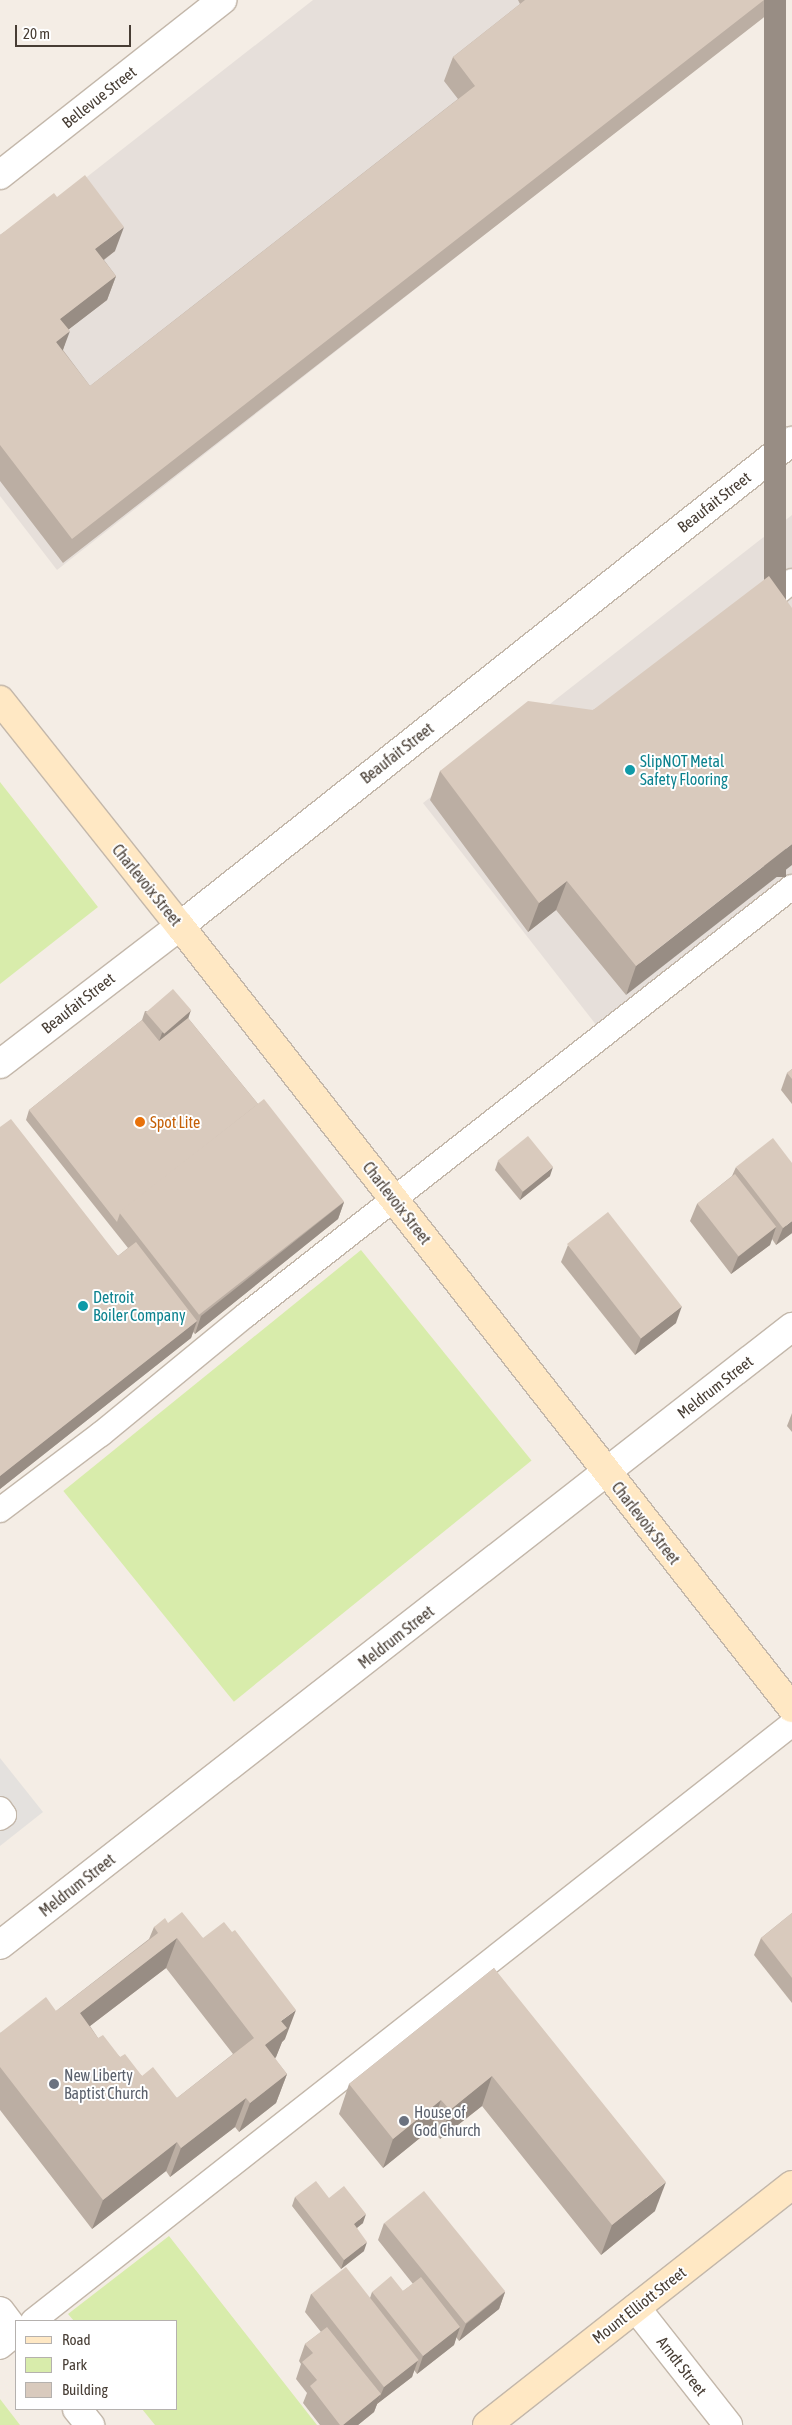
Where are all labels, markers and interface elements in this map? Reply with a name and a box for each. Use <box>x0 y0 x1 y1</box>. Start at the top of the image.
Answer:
scale bar <box>18 15 134 47</box>
text: 20 m <box>23 25 50 42</box>
street label: Bellevue Street <box>58 62 140 132</box>
street label: Beaufait Street <box>674 468 754 536</box>
street label: Beaufait Street <box>357 719 437 787</box>
place label: SlipNOT Metal Safety Flooring <box>640 751 728 789</box>
marker: SlipNOT Metal Safety Flooring <box>624 764 636 776</box>
street label: Charlevoix Street <box>108 840 186 930</box>
street label: Beaufait Street <box>38 969 118 1037</box>
place label: Spot Lite <box>150 1112 200 1132</box>
marker: Spot Lite <box>134 1116 146 1128</box>
street label: Charlevoix Street <box>359 1158 435 1248</box>
place label: Detroit Boiler Company <box>93 1287 186 1325</box>
marker: Detroit Boiler Company <box>77 1300 89 1312</box>
street label: Meldrum Street <box>673 1351 757 1423</box>
street label: Charlevoix Street <box>608 1478 684 1568</box>
street label: Meldrum Street <box>354 1601 438 1673</box>
street label: Meldrum Street <box>35 1849 119 1921</box>
place label: New Liberty Baptist Church <box>64 2065 148 2103</box>
marker: New Liberty Baptist Church <box>48 2078 60 2090</box>
place label: House of God Church <box>414 2102 481 2140</box>
marker: House of God Church <box>398 2115 410 2127</box>
street label: Mount Elliott Street <box>588 2262 690 2348</box>
legend <box>15 2320 178 2410</box>
text: Road <box>62 2331 91 2348</box>
street label: Arndt Street <box>653 2333 711 2399</box>
text: Park <box>62 2356 87 2373</box>
text: Building <box>62 2381 108 2398</box>

